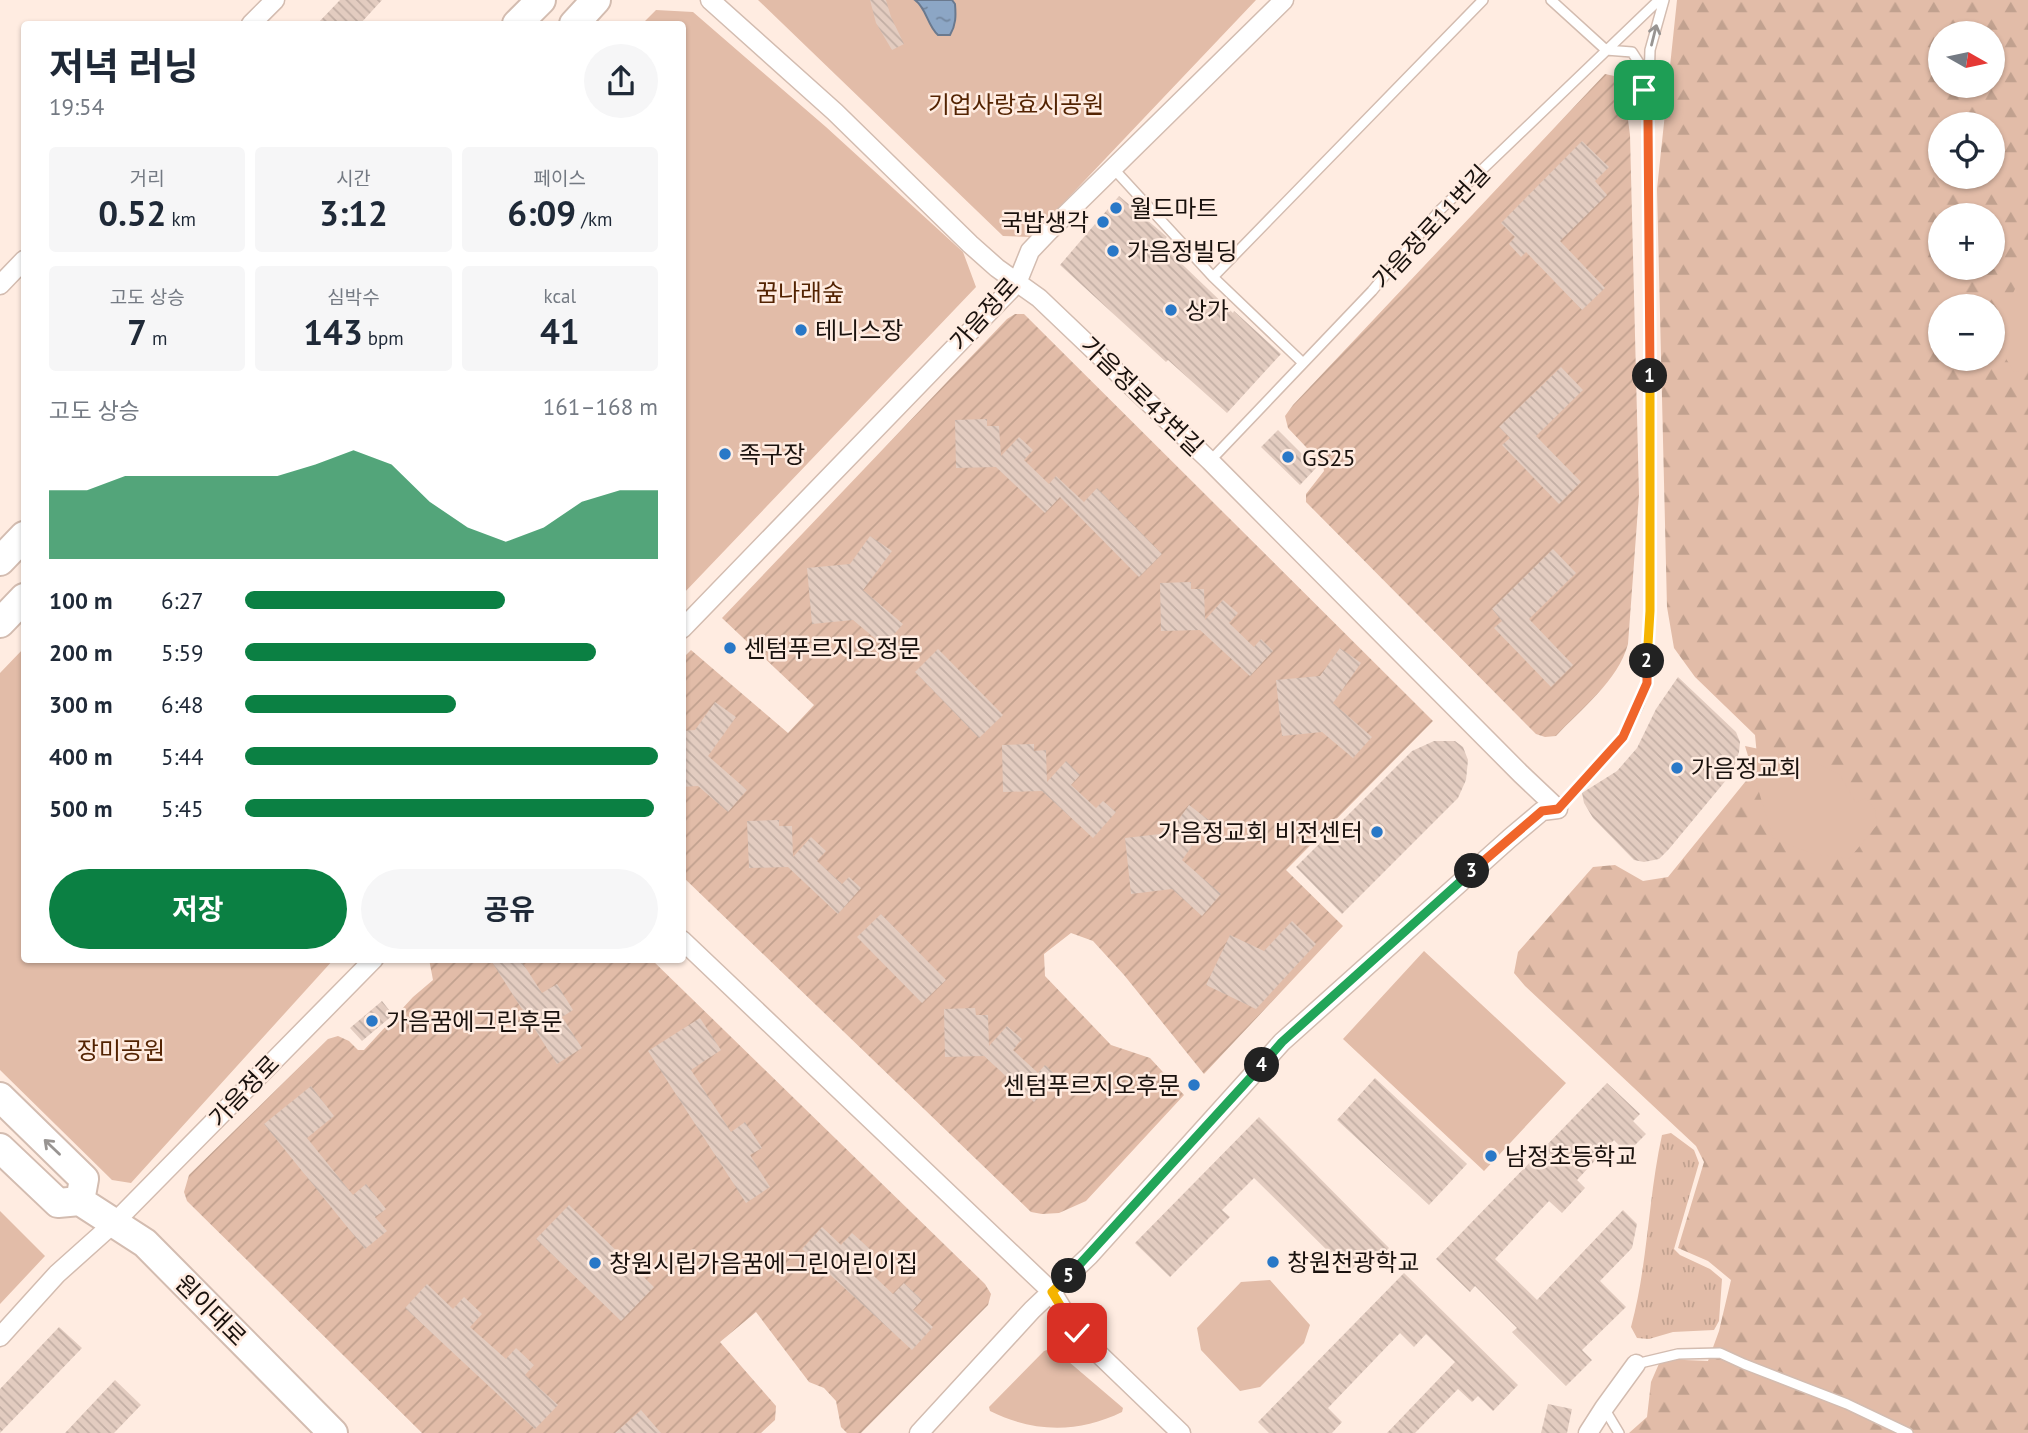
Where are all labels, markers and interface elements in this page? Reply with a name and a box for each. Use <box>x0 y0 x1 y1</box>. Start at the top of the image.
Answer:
north arrow <box>1928 21 2006 98</box>
map controls <box>1928 21 2005 371</box>
one-way arrow <box>1648 24 1661 46</box>
text: 저녁 러닝 <box>49 41 198 90</box>
button: share <box>584 44 658 118</box>
pin <box>1614 60 1674 120</box>
icon: arrive <box>1625 71 1663 109</box>
park label: 기업사랑효시공원 <box>928 89 1104 120</box>
text: 19:54 <box>49 92 104 121</box>
button: locate <box>1928 112 2005 189</box>
street label: 가음정로11번길 <box>1366 158 1496 296</box>
text: 거리 <box>130 166 165 190</box>
text: 시간 <box>336 166 371 190</box>
text: 페이스 <box>534 166 586 190</box>
text: 0.52 <box>98 190 166 236</box>
text: 3:12 <box>319 190 388 236</box>
text: 6:09 <box>507 190 576 236</box>
place label: 월드마트 <box>1130 193 1218 224</box>
marker: 월드마트 <box>1108 200 1124 216</box>
button: + <box>1928 203 2005 280</box>
text: km <box>166 207 196 231</box>
text: /km <box>576 207 612 231</box>
place label: 국밥생각 <box>1001 207 1089 238</box>
marker: 국밥생각 <box>1095 214 1111 230</box>
place label: 가음정빌딩 <box>1127 236 1237 267</box>
marker: 가음정빌딩 <box>1105 243 1121 259</box>
street label: 가음정로 <box>943 271 1025 357</box>
park label: 꿈나래숲 <box>756 277 844 308</box>
text: kcal <box>544 284 576 308</box>
text: 고도 상승 <box>110 285 185 309</box>
text: 심박수 <box>327 285 380 309</box>
button: − <box>1928 294 2005 371</box>
place label: 상가 <box>1185 295 1229 326</box>
marker: 상가 <box>1163 302 1179 318</box>
text: 41 <box>540 308 580 354</box>
text: 7 <box>127 309 147 355</box>
text: 143 <box>303 309 363 355</box>
place label: 테니스장 <box>815 315 903 346</box>
marker: 테니스장 <box>793 322 809 338</box>
text: m <box>147 326 167 350</box>
text: bpm <box>363 326 404 350</box>
street label: 가음정로43번길 <box>1074 330 1210 462</box>
pin: 1 <box>1632 358 1668 394</box>
text: 1 <box>1644 363 1655 387</box>
text: 161–168 m <box>543 392 658 421</box>
text: 고도 상승 <box>49 396 140 425</box>
place label: 족구장 <box>739 439 805 470</box>
place label: GS25 <box>1302 442 1356 473</box>
marker: 족구장 <box>717 446 733 462</box>
marker: GS25 <box>1280 449 1296 465</box>
text: 100 m <box>49 586 112 615</box>
text: 6:27 <box>161 586 204 615</box>
place label: 센텀푸르지오정문 <box>744 633 921 664</box>
text: 200 m <box>49 638 112 667</box>
text: 5:59 <box>161 638 204 667</box>
marker: 센텀푸르지오정문 <box>722 640 738 656</box>
pin: 2 <box>1630 644 1664 678</box>
text: 2 <box>1641 648 1652 672</box>
text: 300 m <box>49 690 112 719</box>
text: 6:48 <box>161 690 204 719</box>
text: 400 m <box>49 742 112 771</box>
text: 5:44 <box>161 742 204 771</box>
place label: 가음정교회 <box>1691 753 1801 784</box>
marker: 가음정교회 <box>1669 760 1685 776</box>
text: 500 m <box>49 794 112 823</box>
text: 5:45 <box>161 794 204 823</box>
place label: 가음정교회 비전센터 <box>1158 817 1363 848</box>
marker: 가음정교회 비전센터 <box>1369 824 1385 840</box>
pin: 3 <box>1454 854 1490 888</box>
text: 3 <box>1466 858 1477 882</box>
button: 저장 <box>49 869 347 949</box>
button: 공유 <box>361 869 658 949</box>
place label: 가음꿈에그린후문 <box>386 1006 563 1037</box>
marker: 가음꿈에그린후문 <box>364 1013 380 1029</box>
park label: 장미공원 <box>77 1035 165 1066</box>
street label: 가음정로 <box>202 1048 286 1134</box>
pin: 4 <box>1244 1048 1280 1082</box>
text: 4 <box>1256 1052 1267 1076</box>
place label: 센텀푸르지오후문 <box>1003 1070 1180 1101</box>
marker: 센텀푸르지오후문 <box>1186 1077 1202 1093</box>
one-way arrow <box>44 1139 61 1156</box>
place label: 남정초등학교 <box>1505 1141 1637 1172</box>
marker: 남정초등학교 <box>1483 1148 1499 1164</box>
place label: 창원천광학교 <box>1287 1247 1419 1278</box>
place label: 창원시립가음꿈에그린어린이집 <box>609 1248 918 1279</box>
marker: 창원천광학교 <box>1265 1254 1281 1270</box>
marker: 창원시립가음꿈에그린어린이집 <box>587 1255 603 1271</box>
pin: 5 <box>1052 1258 1086 1294</box>
text: 5 <box>1063 1263 1074 1287</box>
street label: 원이대로 <box>169 1268 253 1352</box>
pin <box>1047 1303 1107 1363</box>
icon: check <box>1058 1314 1096 1352</box>

